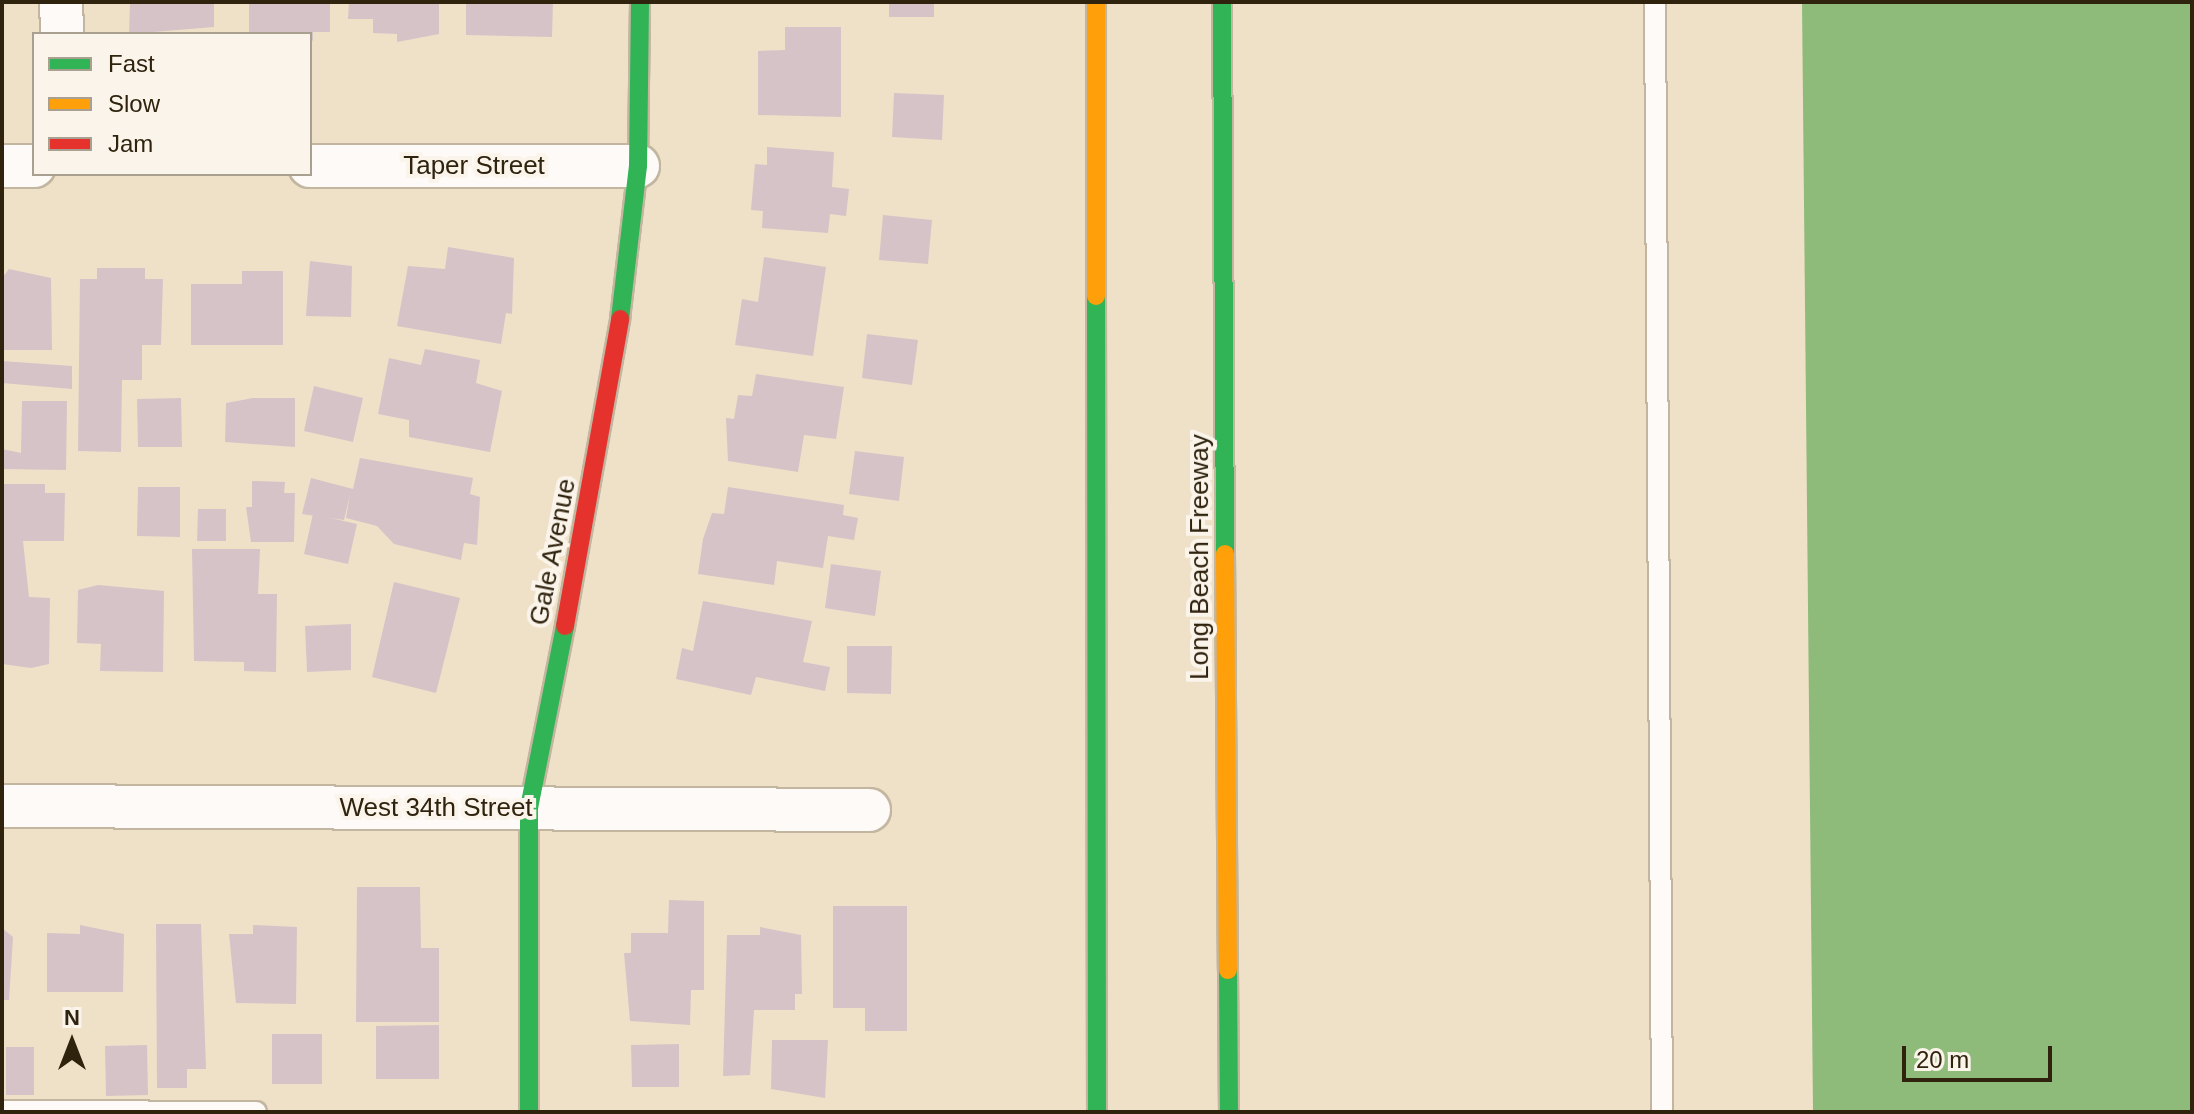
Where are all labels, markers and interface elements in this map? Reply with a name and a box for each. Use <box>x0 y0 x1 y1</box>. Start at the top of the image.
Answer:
legend <box>32 32 312 176</box>
text: Fast <box>108 50 155 77</box>
text: Slow <box>108 90 160 117</box>
text: Jam <box>108 130 153 157</box>
street label: Taper Street <box>403 150 545 182</box>
street label: Long Beach Freeway <box>1184 434 1216 680</box>
street label: Gale Avenue <box>523 475 583 629</box>
street label: West 34th Street <box>339 792 533 824</box>
north arrow <box>32 1002 112 1082</box>
text: N <box>64 1005 80 1030</box>
scale bar <box>1906 1030 2056 1080</box>
text: 20 m <box>1916 1046 1969 1073</box>

